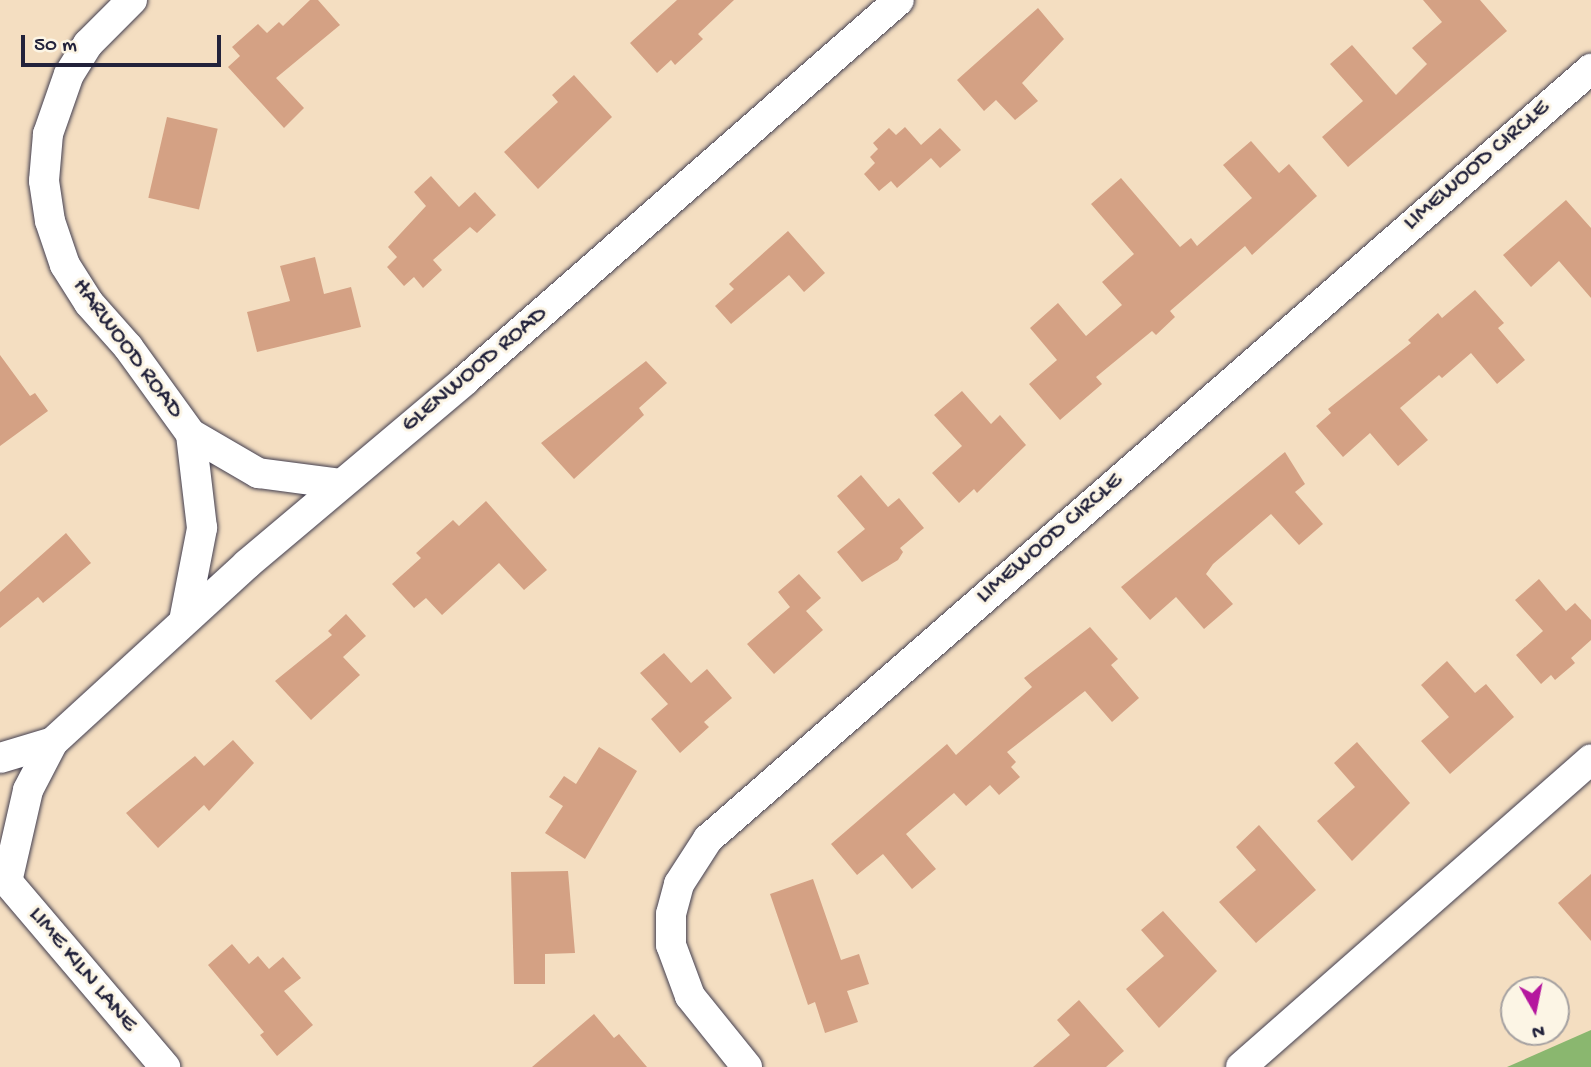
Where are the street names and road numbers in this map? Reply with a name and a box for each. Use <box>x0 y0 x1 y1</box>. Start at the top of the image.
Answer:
street label: LIMEWOOD CIRCLE <box>1398 94 1556 238</box>
street label: HARWOOD ROAD <box>65 273 189 425</box>
street label: GLENWOOD ROAD <box>396 300 554 440</box>
street label: LIMEWOOD CIRCLE <box>971 467 1129 611</box>
street label: LIME KILN LANE <box>21 902 143 1038</box>

